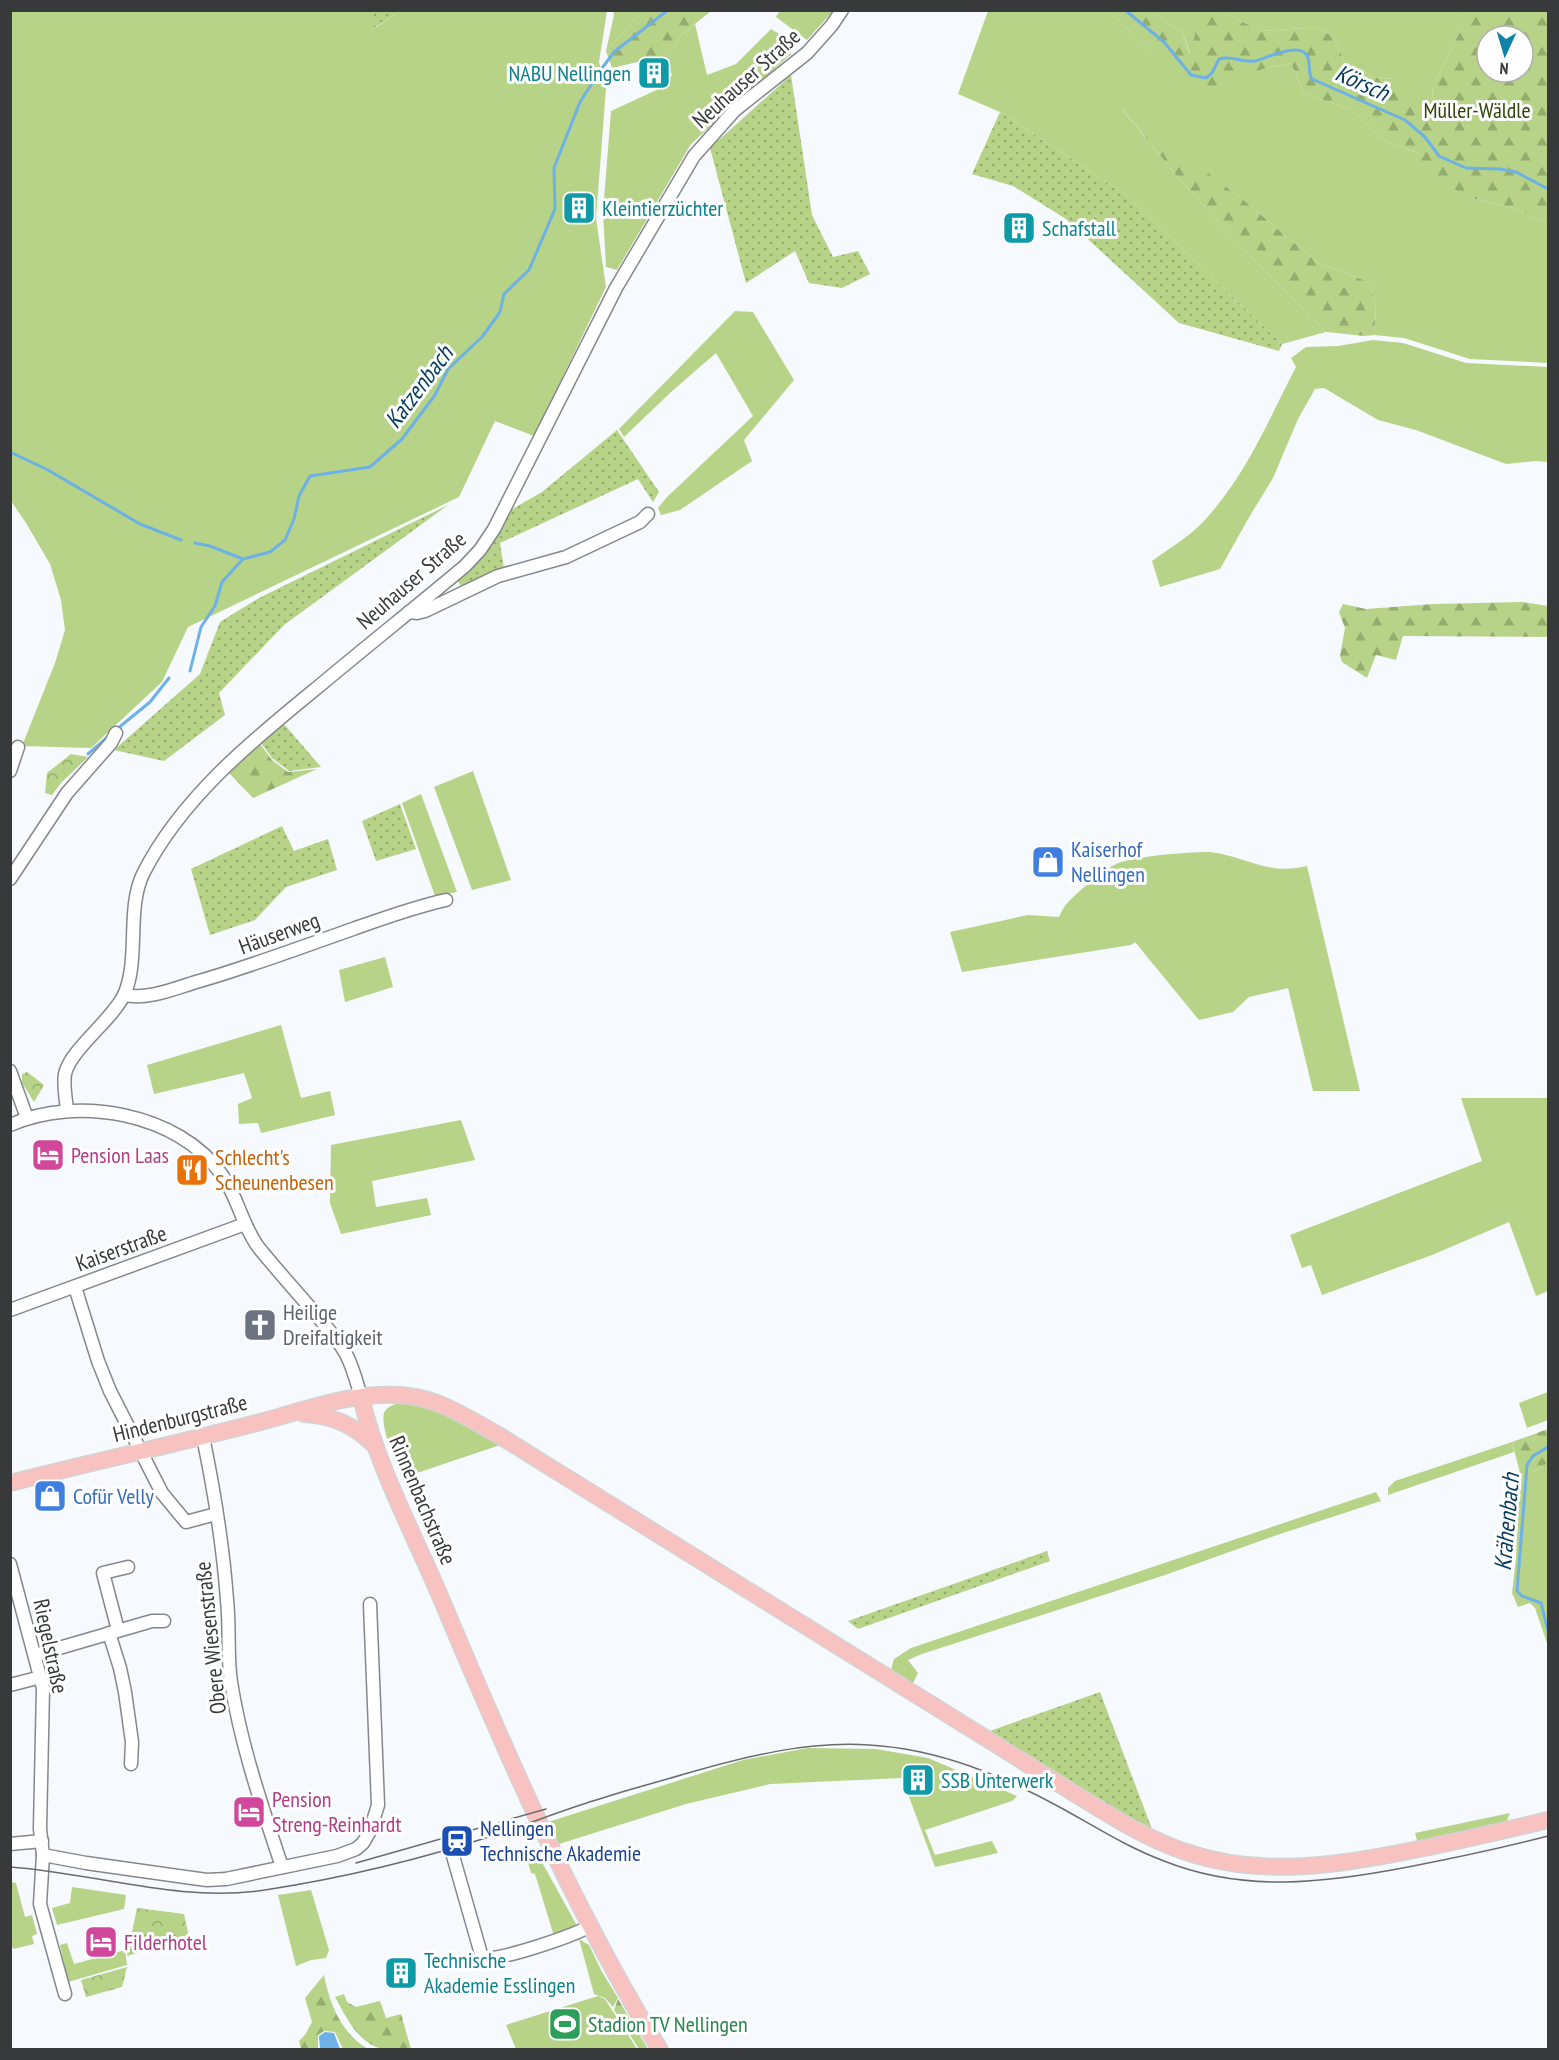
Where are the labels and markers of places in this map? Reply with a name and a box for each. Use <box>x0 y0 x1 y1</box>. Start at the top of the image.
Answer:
building icon: NABU Nellingen <box>636 55 672 91</box>
place label: NABU Nellingen <box>508 59 631 87</box>
building icon: Kleintierzüchter <box>561 190 597 226</box>
place label: Kleintierzüchter <box>602 194 723 222</box>
building icon: Schafstall <box>1001 210 1037 246</box>
place label: Schafstall <box>1042 214 1117 242</box>
place label: Kaiserhof Nellingen <box>1071 835 1145 888</box>
shop icon: Kaiserhof Nellingen <box>1030 844 1066 880</box>
hotel icon: Pension Laas <box>30 1137 66 1173</box>
place label: Pension Laas <box>71 1141 169 1169</box>
place label: Schlecht's Scheunenbesen <box>215 1143 334 1196</box>
restaurant icon: Schlecht's Scheunenbesen <box>174 1152 210 1188</box>
place label: Heilige Dreifaltigkeit <box>283 1298 383 1351</box>
church icon: Heilige Dreifaltigkeit <box>242 1307 278 1343</box>
shop icon: Cofür Velly <box>32 1478 68 1514</box>
place label: Cofür Velly <box>73 1482 155 1510</box>
building icon: SSB Unterwerk <box>900 1762 936 1798</box>
place label: SSB Unterwerk <box>941 1766 1054 1794</box>
place label: Pension Streng-Reinhardt <box>272 1785 401 1838</box>
hotel icon: Pension Streng-Reinhardt <box>231 1794 267 1830</box>
place label: Nellingen Technische Akademie <box>480 1814 641 1867</box>
station icon: Nellingen Technische Akademie <box>439 1823 475 1859</box>
hotel icon: Filderhotel <box>83 1924 119 1960</box>
place label: Filderhotel <box>124 1928 208 1956</box>
place label: Technische Akademie Esslingen <box>424 1946 575 1999</box>
building icon: Technische Akademie Esslingen <box>383 1955 419 1991</box>
sports icon: Stadion TV Nellingen <box>547 2006 583 2042</box>
place label: Stadion TV Nellingen <box>588 2010 748 2038</box>

